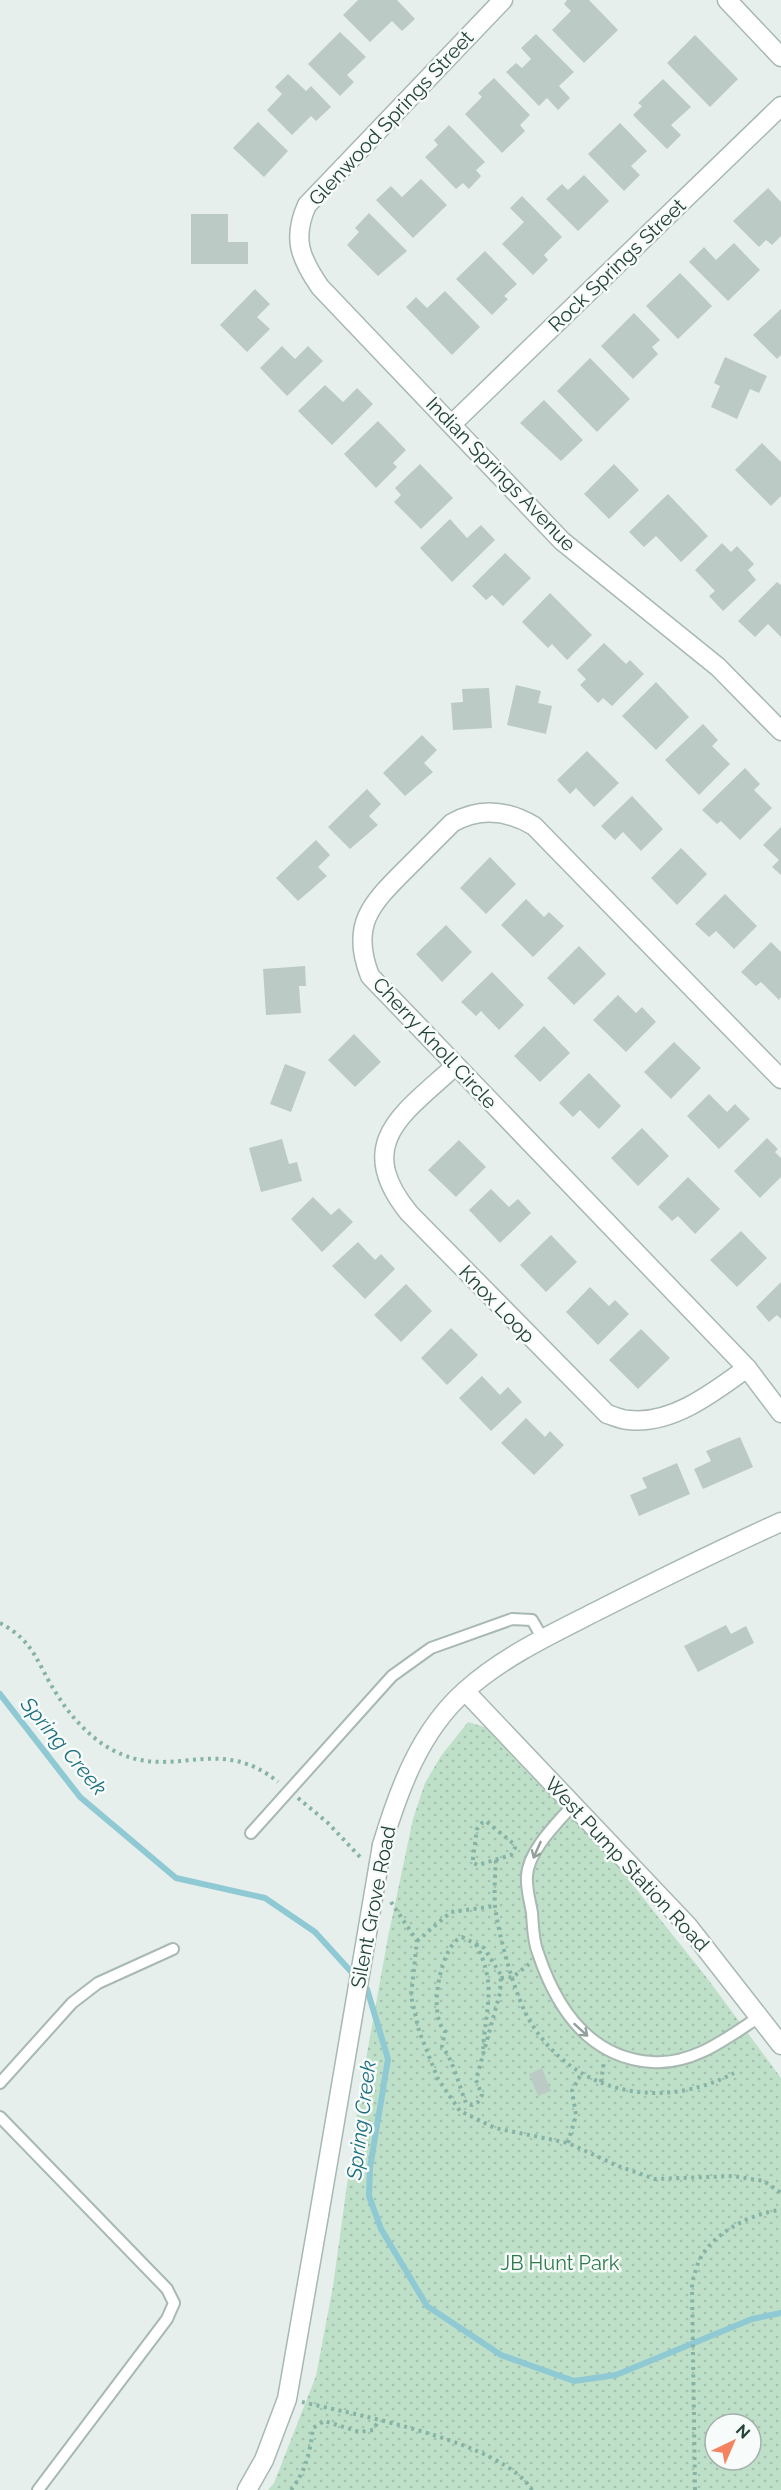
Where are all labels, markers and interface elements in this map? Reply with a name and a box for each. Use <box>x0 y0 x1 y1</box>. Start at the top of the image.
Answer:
street label: Glenwood Springs Street <box>304 25 478 210</box>
street label: Rock Springs Street <box>543 193 691 337</box>
street label: Indian Springs Avenue <box>421 392 581 556</box>
street label: Cherry Knoll Circle <box>368 972 502 1114</box>
street label: Knox Loop <box>454 1260 540 1348</box>
water label: Spring Creek <box>15 1691 112 1800</box>
street label: West Pump Station Road <box>540 1772 714 1956</box>
street label: Silent Grove Road <box>346 1824 400 1990</box>
one-way arrow <box>531 1841 543 1859</box>
one-way arrow <box>573 2023 588 2037</box>
water label: Spring Creek <box>341 2059 381 2182</box>
park label: JB Hunt Park <box>501 2251 620 2275</box>
north arrow <box>703 2412 763 2472</box>
text: N <box>732 2420 754 2443</box>

